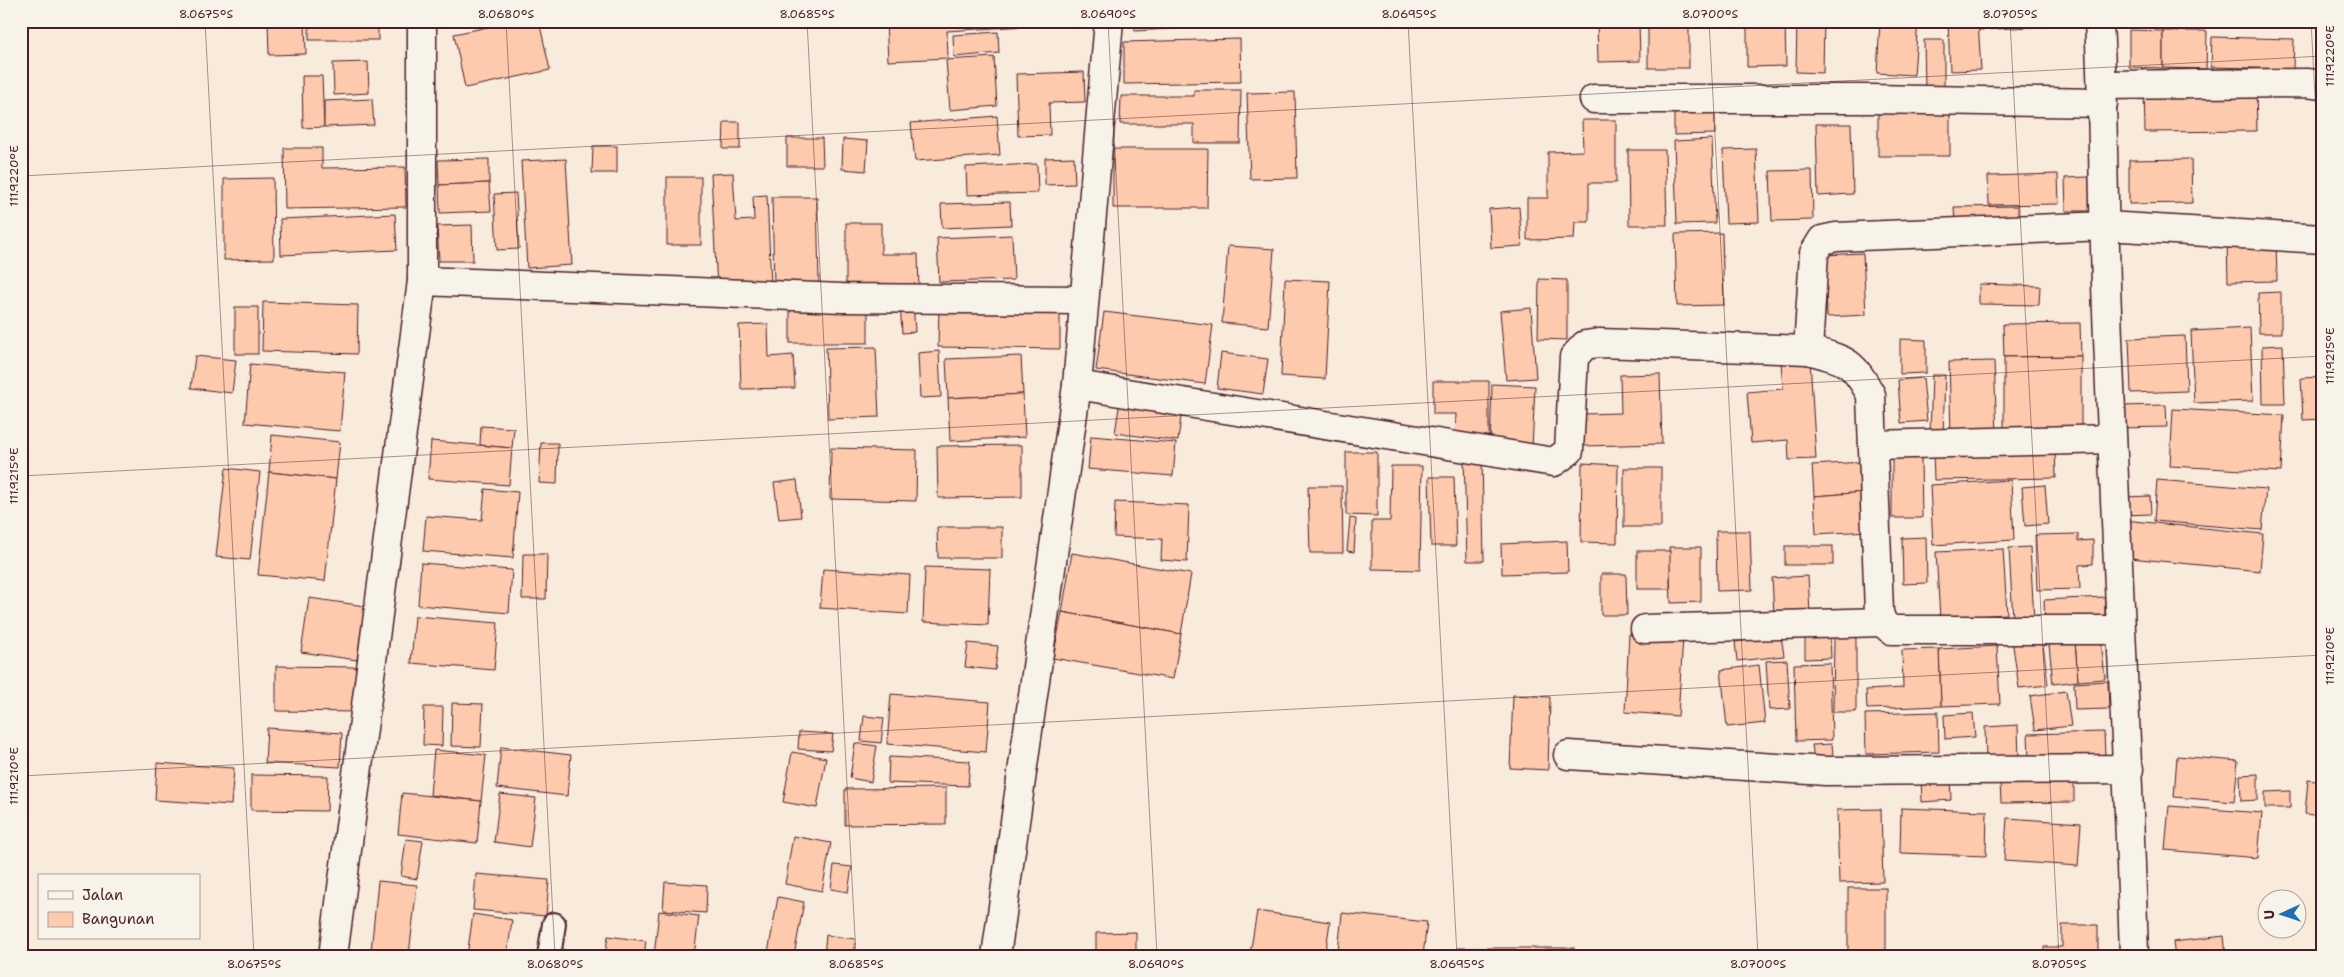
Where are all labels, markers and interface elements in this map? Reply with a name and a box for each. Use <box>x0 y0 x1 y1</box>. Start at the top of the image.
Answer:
text: 8.0675°S <box>179 6 233 22</box>
text: 8.0680°S <box>478 6 534 22</box>
text: 8.0685°S <box>779 6 835 22</box>
text: 8.0690°S <box>1080 6 1136 22</box>
text: 8.0695°S <box>1382 6 1437 22</box>
text: 8.0700°S <box>1682 6 1738 22</box>
text: 8.0705°S <box>1982 6 2038 22</box>
text: 111.9220°E <box>2322 25 2338 87</box>
text: 111.9220°E <box>6 145 22 207</box>
text: 111.9215°E <box>2322 327 2338 385</box>
text: 111.9215°E <box>6 447 22 505</box>
text: 111.9210°E <box>2322 627 2338 685</box>
text: 111.9210°E <box>6 747 22 805</box>
legend <box>38 874 200 940</box>
text: Jalan <box>82 885 123 905</box>
north arrow <box>2256 890 2306 940</box>
text: Bangunan <box>82 909 154 929</box>
text: U <box>2260 909 2278 920</box>
text: 8.0675°S <box>227 956 281 972</box>
text: 8.0680°S <box>527 956 583 972</box>
text: 8.0685°S <box>828 956 884 972</box>
text: 8.0690°S <box>1128 956 1184 972</box>
text: 8.0695°S <box>1430 956 1485 972</box>
text: 8.0700°S <box>1730 956 1786 972</box>
text: 8.0705°S <box>2031 956 2087 972</box>

